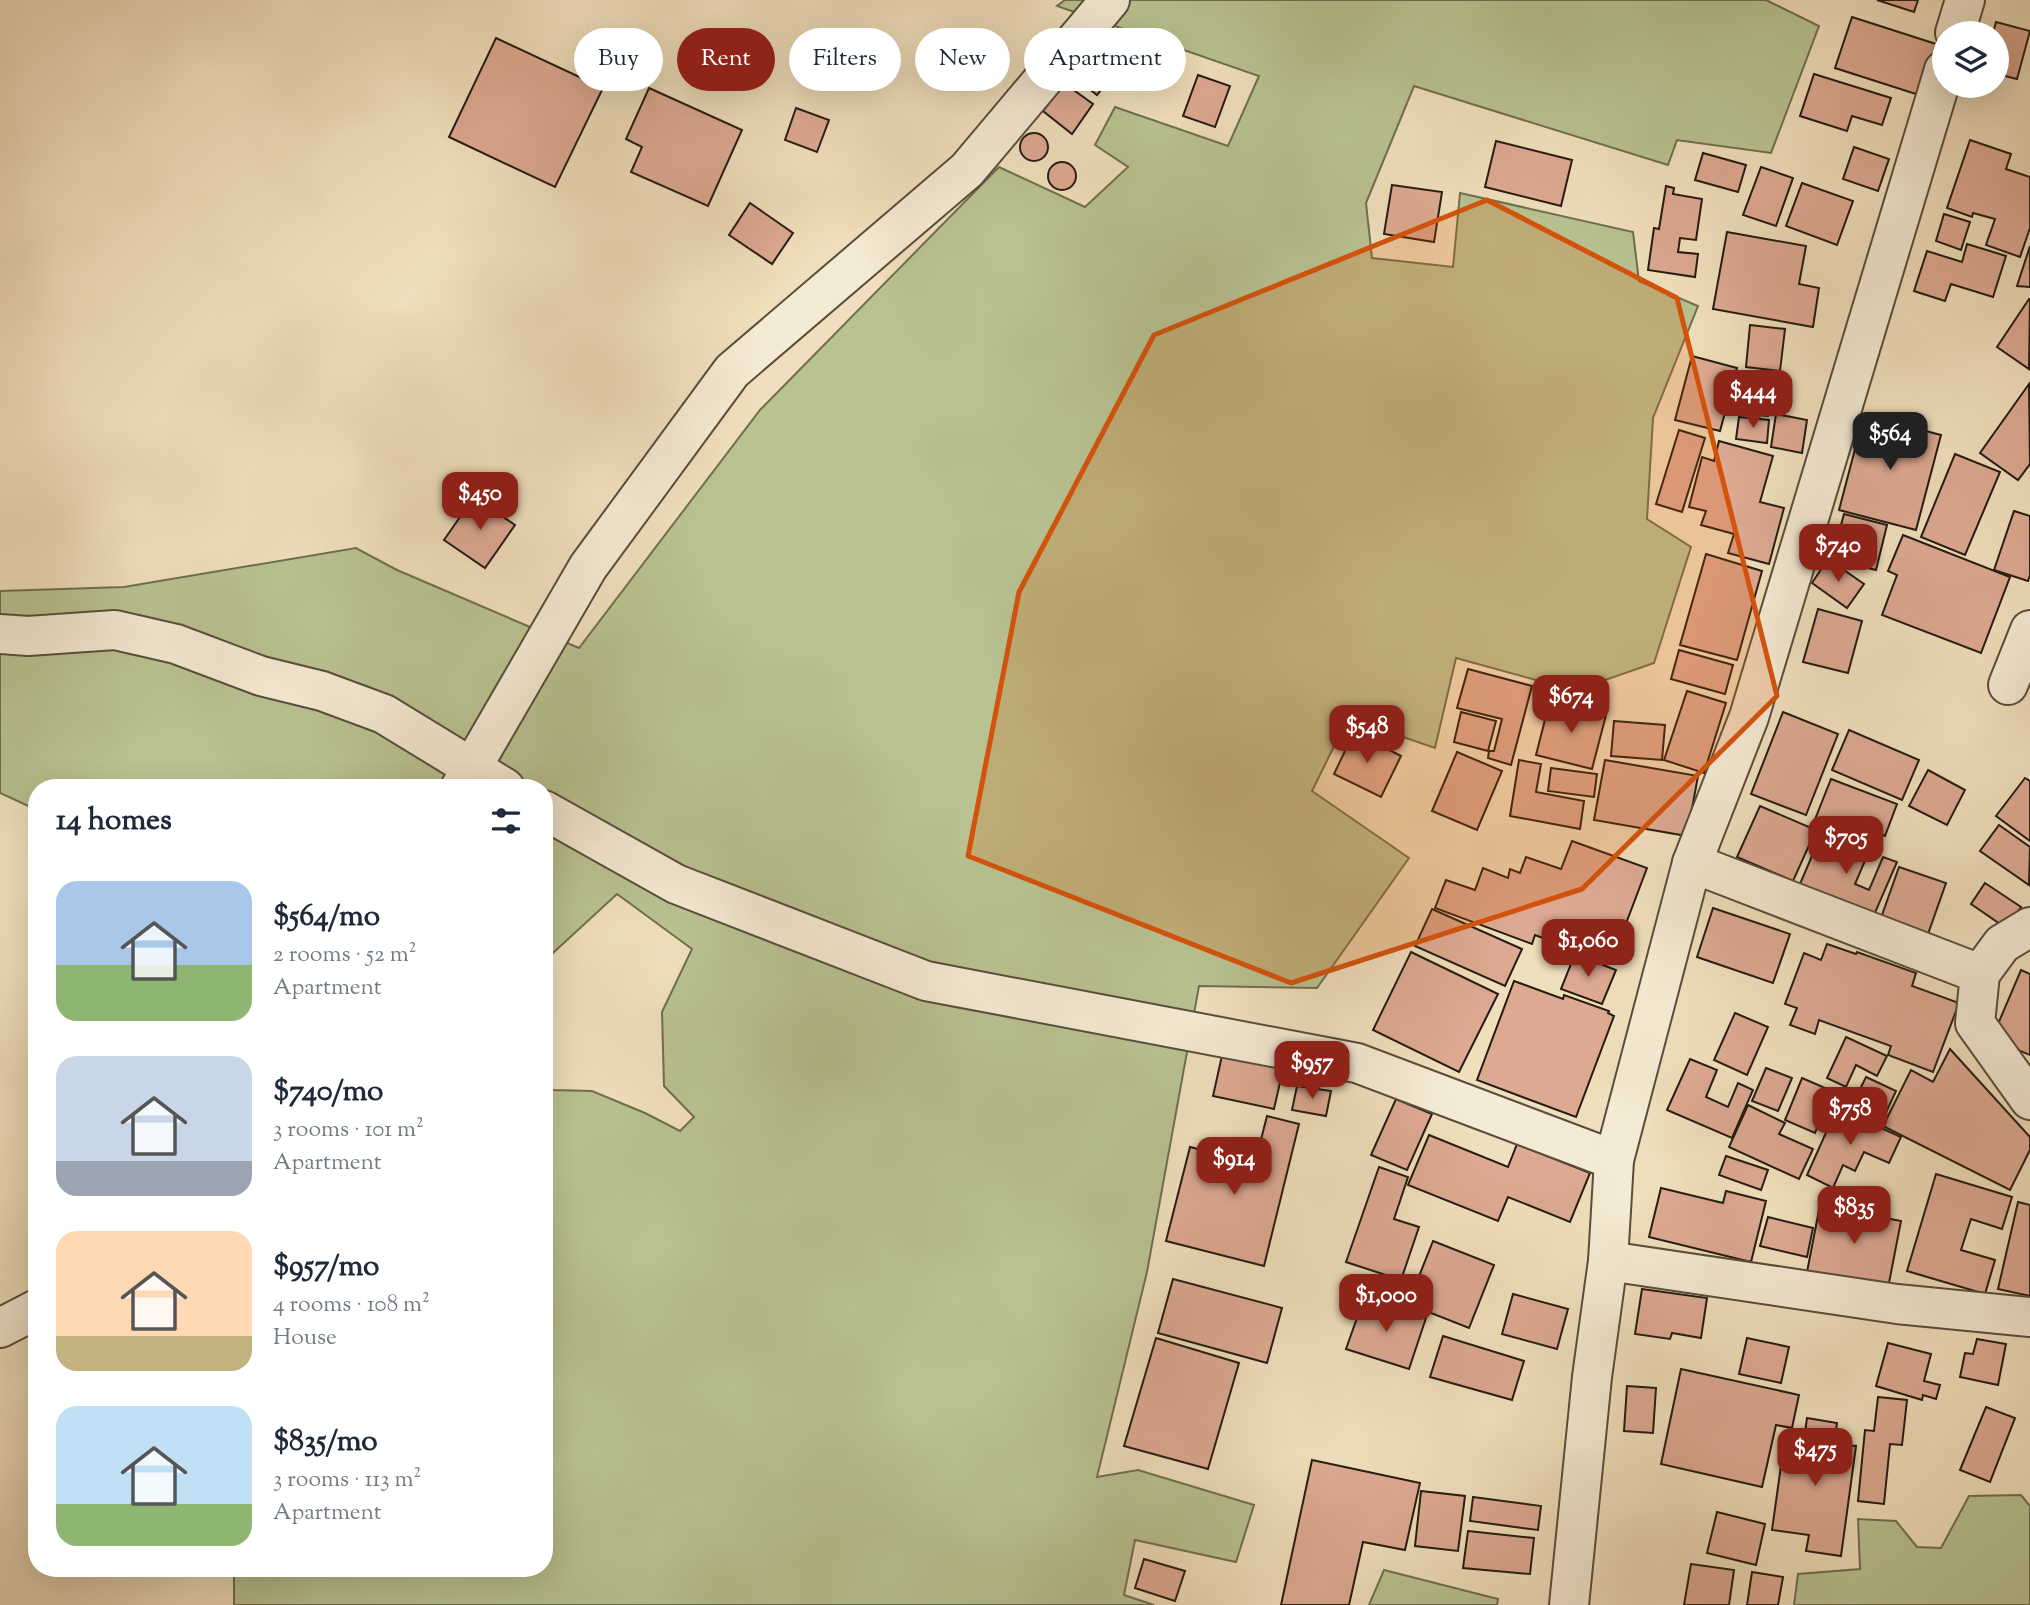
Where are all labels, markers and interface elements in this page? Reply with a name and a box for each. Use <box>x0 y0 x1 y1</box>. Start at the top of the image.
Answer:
map controls <box>1932 21 2009 98</box>
button: layers <box>1932 21 2009 98</box>
chip: Buy <box>574 28 663 91</box>
chip: Rent <box>677 28 775 91</box>
chip: Filters <box>789 28 901 91</box>
chip: New <box>915 28 1010 91</box>
chip: Apartment <box>1024 28 1186 91</box>
pin: $444 <box>1712 370 1794 430</box>
text: $444 <box>1729 376 1777 409</box>
pin: $564 <box>1849 412 1931 472</box>
text: $564 <box>1869 418 1911 451</box>
pin: $450 <box>439 472 521 532</box>
text: $450 <box>458 478 502 511</box>
pin: $740 <box>1797 524 1879 584</box>
text: $740 <box>1815 530 1861 563</box>
pin: $674 <box>1530 676 1612 735</box>
text: $674 <box>1548 681 1594 714</box>
pin: $548 <box>1326 706 1408 765</box>
text: $548 <box>1345 711 1389 744</box>
text: 14 homes <box>56 800 172 843</box>
icon: filters <box>487 802 525 840</box>
pin: $705 <box>1805 816 1887 876</box>
text: $705 <box>1824 822 1868 855</box>
text: $564/mo <box>273 896 380 939</box>
icon: home <box>112 909 196 993</box>
pin: $1,060 <box>1531 920 1645 979</box>
text: $1,060 <box>1558 925 1618 958</box>
text: 2 rooms · 52 m² <box>273 939 416 972</box>
text: Apartment <box>273 972 382 1005</box>
pin: $957 <box>1271 1042 1353 1101</box>
text: $957 <box>1290 1047 1334 1080</box>
text: $740/mo <box>273 1071 383 1114</box>
icon: home <box>112 1084 196 1168</box>
pin: $758 <box>1809 1088 1891 1147</box>
text: $758 <box>1828 1093 1872 1126</box>
text: 3 rooms · 101 m² <box>273 1114 424 1147</box>
pin: $914 <box>1193 1138 1275 1197</box>
text: $914 <box>1213 1143 1255 1176</box>
text: Apartment <box>273 1147 382 1180</box>
pin: $835 <box>1813 1186 1895 1246</box>
text: $835 <box>1834 1192 1874 1225</box>
text: $957/mo <box>273 1246 379 1289</box>
icon: home <box>112 1259 196 1343</box>
pin: $1,000 <box>1329 1274 1443 1334</box>
text: $1,000 <box>1355 1280 1417 1313</box>
text: 4 rooms · 108 m² <box>273 1289 430 1322</box>
text: House <box>273 1322 337 1355</box>
text: $835/mo <box>273 1421 378 1464</box>
pin: $475 <box>1774 1428 1856 1488</box>
icon: home <box>112 1434 196 1518</box>
text: $475 <box>1793 1434 1837 1467</box>
text: 3 rooms · 113 m² <box>273 1464 421 1497</box>
text: Apartment <box>273 1497 382 1530</box>

